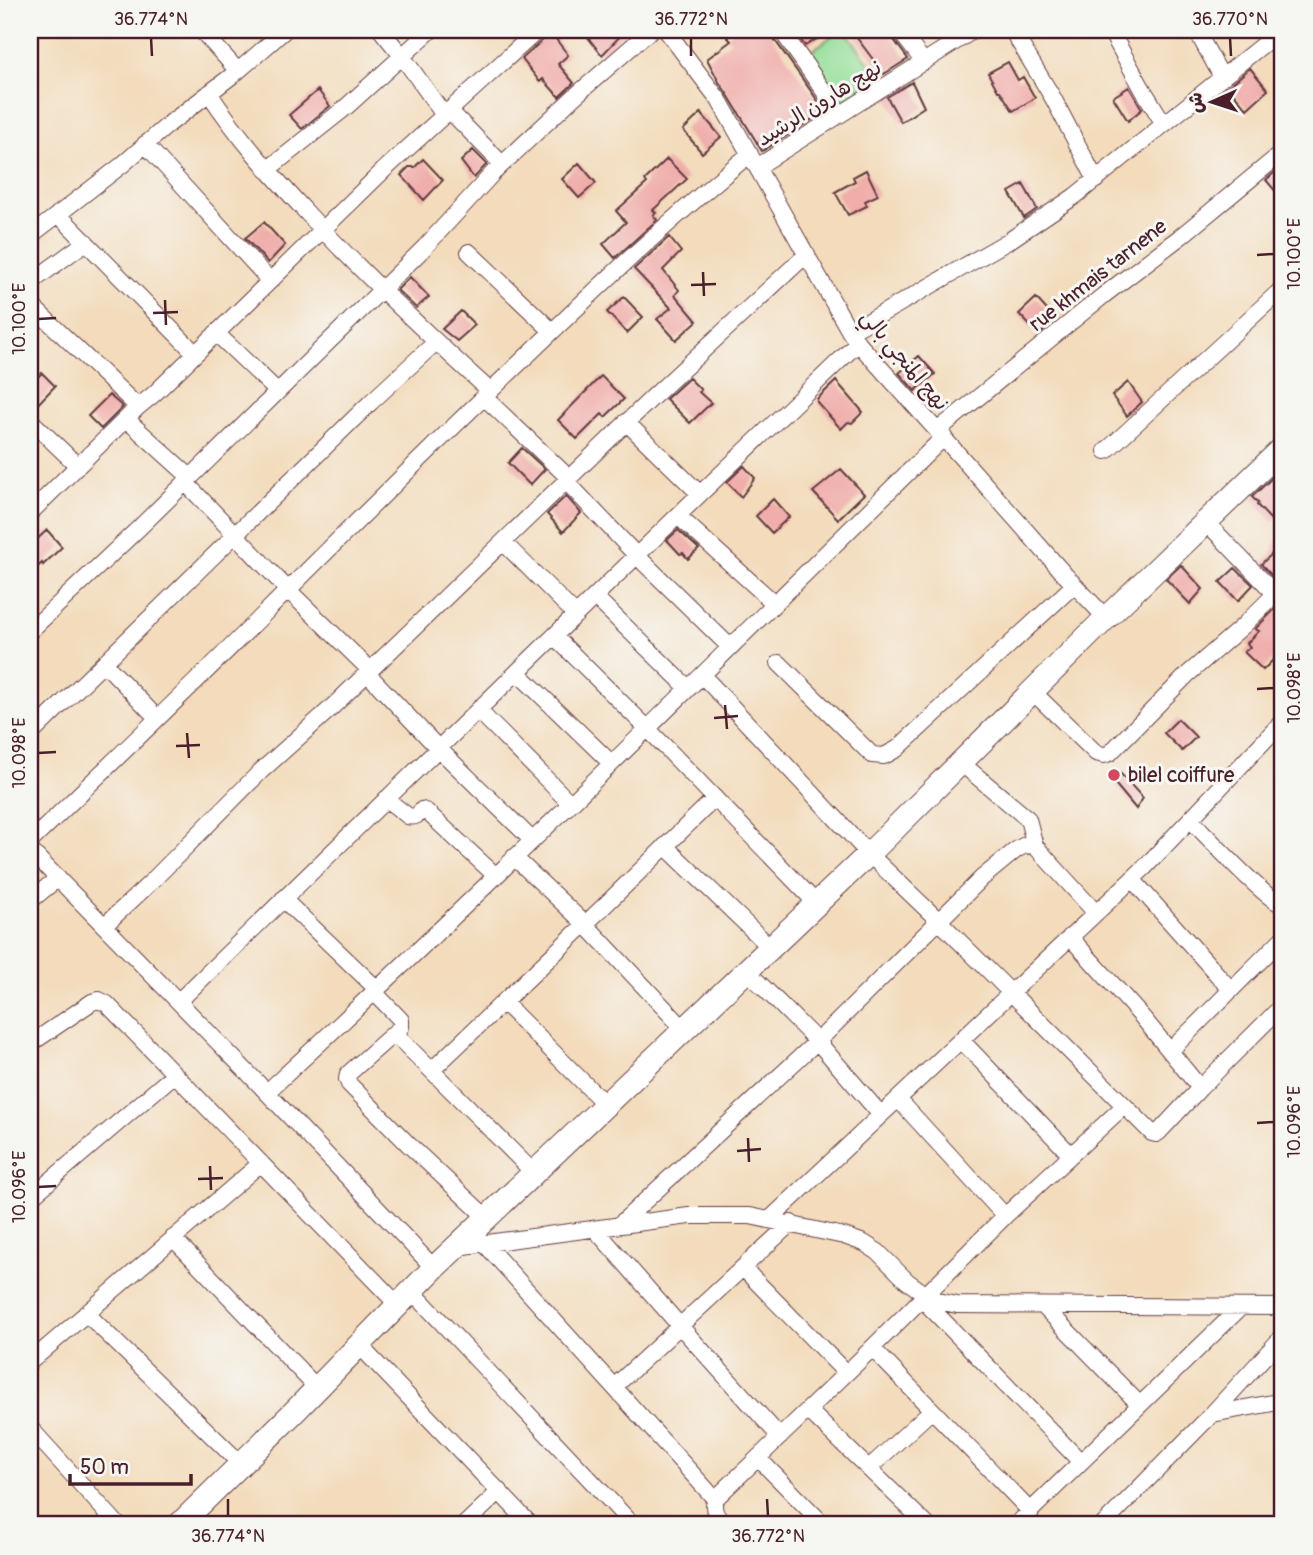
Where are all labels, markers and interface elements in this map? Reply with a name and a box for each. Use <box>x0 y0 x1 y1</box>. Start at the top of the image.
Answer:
text: 36.774°N <box>114 8 188 31</box>
text: 36.772°N <box>654 8 728 31</box>
text: 36.770°N <box>1192 8 1268 31</box>
street label: نهج هارون الرشيد <box>752 54 887 153</box>
north arrow <box>1176 66 1246 136</box>
text: ش <box>1183 92 1209 114</box>
street label: rue khmais tarnene <box>1024 213 1173 338</box>
text: 10.100°E <box>1283 218 1306 290</box>
text: 10.100°E <box>8 283 31 355</box>
street label: نهج المنجي بالي <box>851 304 955 420</box>
text: 10.098°E <box>1283 652 1306 724</box>
text: 10.098°E <box>8 717 31 789</box>
place label: bilel coiffure <box>1128 762 1235 789</box>
marker: bilel coiffure <box>1106 767 1122 783</box>
text: 10.096°E <box>1283 1086 1306 1158</box>
text: 10.096°E <box>8 1151 31 1223</box>
scale bar <box>70 1443 191 1487</box>
text: 50 m <box>80 1454 129 1481</box>
text: 36.774°N <box>191 1525 265 1548</box>
text: 36.772°N <box>731 1525 805 1548</box>

